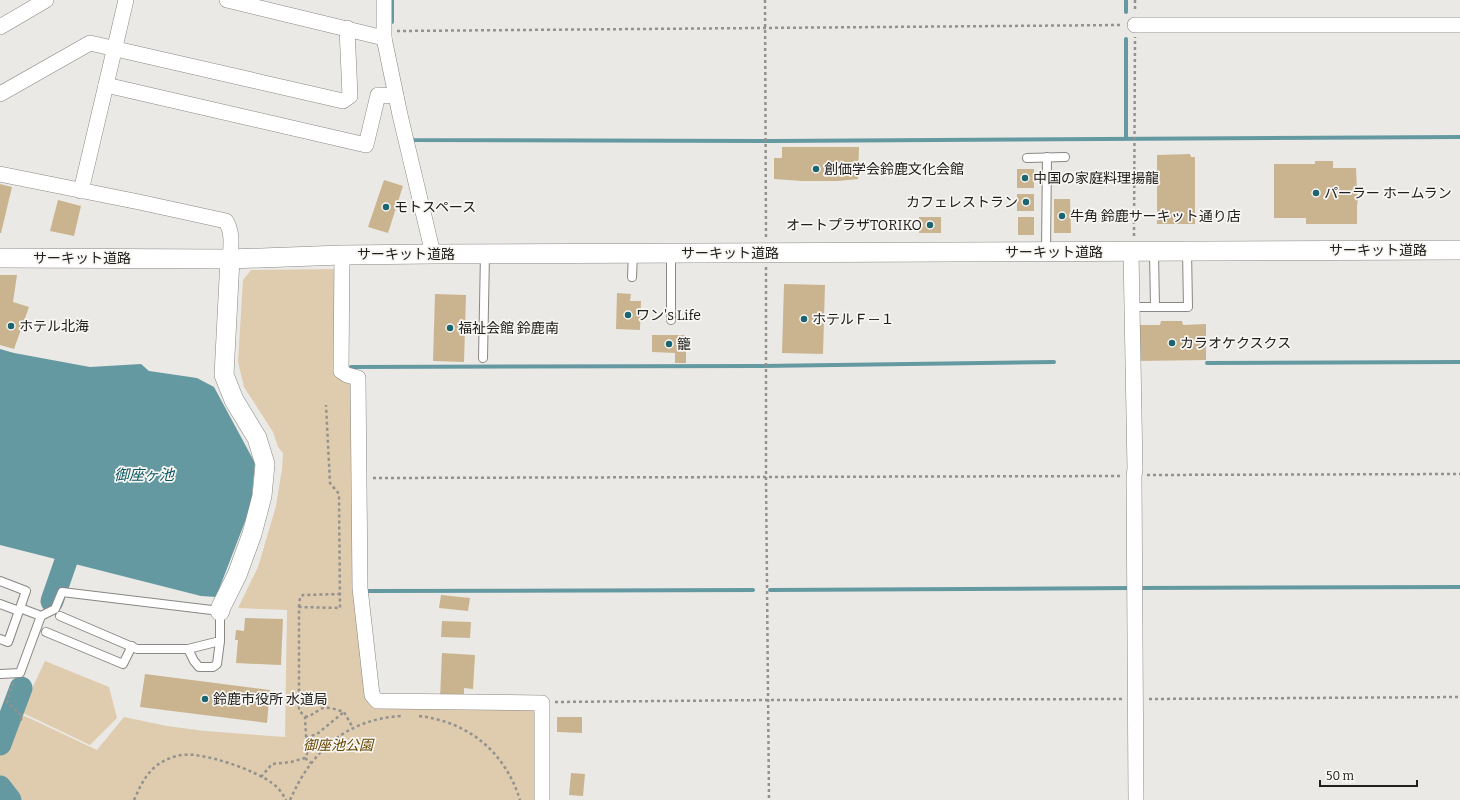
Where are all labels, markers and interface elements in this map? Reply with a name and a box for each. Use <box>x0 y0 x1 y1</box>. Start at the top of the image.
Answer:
place label: 創価学会鈴鹿文化会館 <box>824 161 964 178</box>
marker: 創価学会鈴鹿文化会館 <box>811 164 821 174</box>
place label: 中国の家庭料理揚龍 <box>1033 170 1159 187</box>
marker: 中国の家庭料理揚龍 <box>1020 173 1030 183</box>
place label: パーラー ホームラン <box>1324 185 1452 202</box>
marker: パーラー ホームラン <box>1311 188 1321 198</box>
place label: カフェレストラン <box>906 194 1018 211</box>
marker: カフェレストラン <box>1021 197 1031 207</box>
place label: モトスペース <box>394 199 476 216</box>
marker: モトスペース <box>381 202 391 212</box>
place label: 牛角 鈴鹿サーキット通り店 <box>1070 208 1241 225</box>
marker: 牛角 鈴鹿サーキット通り店 <box>1057 211 1067 221</box>
place label: オートプラザTORIKO <box>786 217 922 234</box>
marker: オートプラザTORIKO <box>925 220 935 230</box>
street label: サーキット道路 <box>1329 242 1427 259</box>
street label: サーキット道路 <box>1005 244 1103 261</box>
street label: サーキット道路 <box>681 245 779 262</box>
street label: サーキット道路 <box>357 246 455 263</box>
street label: サーキット道路 <box>33 250 131 267</box>
place label: ワン's Life <box>636 307 701 324</box>
marker: ワン's Life <box>623 310 633 320</box>
place label: ホテルＦ―１ <box>812 311 894 328</box>
marker: ホテルＦ―１ <box>799 314 809 324</box>
place label: ホテル北海 <box>19 318 89 335</box>
place label: 福祉会館 鈴鹿南 <box>458 320 559 337</box>
marker: ホテル北海 <box>6 321 16 331</box>
marker: 福祉会館 鈴鹿南 <box>445 323 455 333</box>
place label: カラオケクスクス <box>1180 335 1291 352</box>
place label: 籠 <box>677 336 691 353</box>
marker: カラオケクスクス <box>1167 338 1177 348</box>
marker: 籠 <box>664 339 674 349</box>
water label: 御座ヶ池 <box>114 466 176 484</box>
place label: 鈴鹿市役所 水道局 <box>213 691 328 708</box>
marker: 鈴鹿市役所 水道局 <box>200 694 210 704</box>
park label: 御座池公園 <box>303 737 375 754</box>
scale bar <box>1320 762 1417 788</box>
text: 50 m <box>1326 769 1355 783</box>

